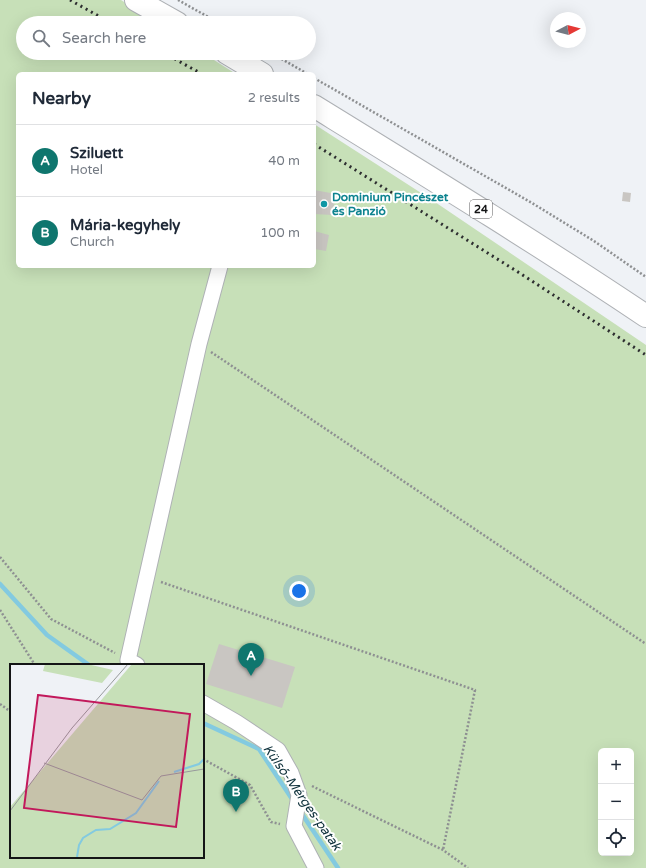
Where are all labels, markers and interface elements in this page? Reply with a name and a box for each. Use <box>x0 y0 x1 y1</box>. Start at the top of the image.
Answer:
north arrow <box>550 12 586 48</box>
search box <box>16 16 316 60</box>
icon: search <box>30 27 52 49</box>
text: Search here <box>62 29 146 47</box>
text: Nearby <box>32 88 91 109</box>
text: 2 results <box>248 90 300 106</box>
text: Sziluett <box>70 144 123 162</box>
text: A <box>40 153 50 169</box>
text: 40 m <box>268 153 300 169</box>
text: Hotel <box>70 162 103 178</box>
place label: Dominium Pincészet és Panzió <box>332 190 449 218</box>
marker: Dominium Pincészet és Panzió <box>319 199 329 209</box>
road number: 24 <box>470 200 492 218</box>
text: Mária-kegyhely <box>70 216 180 234</box>
text: B <box>40 225 50 241</box>
text: 100 m <box>260 225 300 241</box>
text: Church <box>70 234 114 250</box>
your location <box>289 581 309 601</box>
pin: A <box>238 643 264 676</box>
inset map <box>10 664 204 858</box>
water label: Külső-Mérges-patak <box>260 742 345 854</box>
map controls <box>598 748 634 856</box>
button: + <box>598 748 634 784</box>
pin: B <box>223 779 249 812</box>
button: − <box>598 784 634 820</box>
button: locate <box>598 820 634 856</box>

